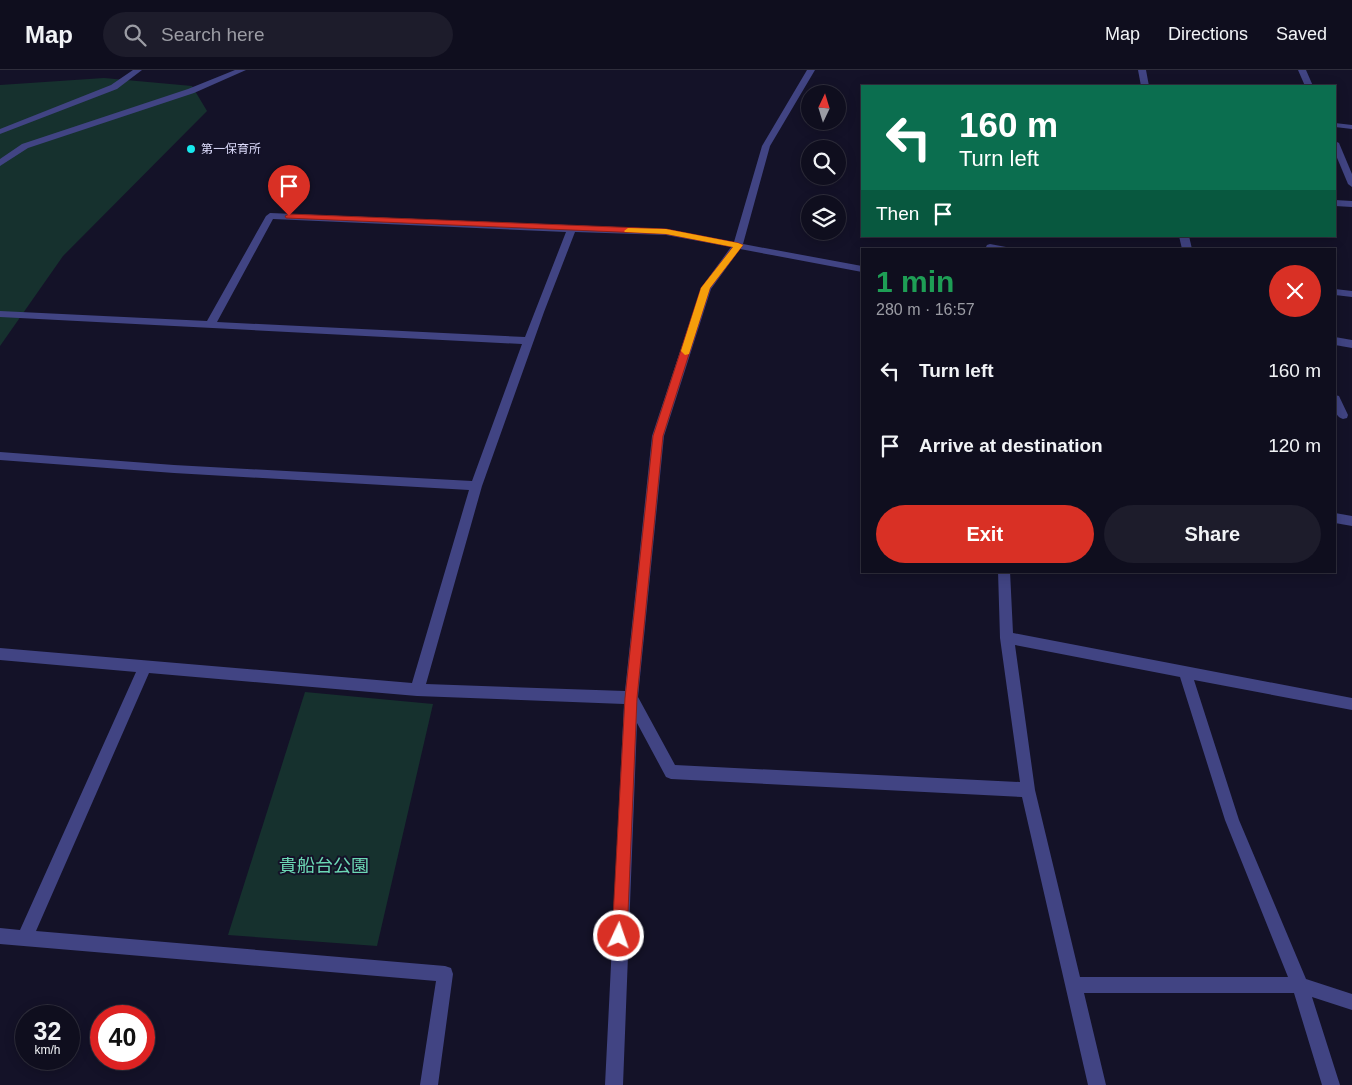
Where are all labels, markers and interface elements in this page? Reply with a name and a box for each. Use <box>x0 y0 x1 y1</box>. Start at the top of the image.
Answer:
search box <box>103 12 453 57</box>
text: Map <box>25 21 73 48</box>
icon: search <box>121 21 149 49</box>
text: Search here <box>161 24 265 45</box>
text: Map <box>1105 24 1140 44</box>
text: Directions <box>1168 24 1248 44</box>
text: Saved <box>1276 24 1327 44</box>
north arrow <box>801 85 846 130</box>
map controls <box>801 85 846 240</box>
icon: left <box>876 105 941 170</box>
text: 160 m <box>959 105 1058 144</box>
button: search <box>801 140 846 185</box>
place label: 第一保育所 <box>201 142 261 156</box>
marker: 第一保育所 <box>185 143 197 155</box>
text: Turn left <box>959 146 1039 171</box>
pin <box>268 165 310 216</box>
icon: arrive <box>275 172 303 200</box>
button: layers <box>801 195 846 240</box>
icon: arrive <box>929 200 957 228</box>
text: Then <box>876 203 919 224</box>
text: 1 min <box>876 265 954 298</box>
button: close <box>1269 265 1321 317</box>
text: 280 m · 16:57 <box>876 301 975 318</box>
icon: left <box>876 357 904 385</box>
text: Turn left <box>919 360 994 381</box>
text: 160 m <box>1268 360 1321 381</box>
icon: arrive <box>876 432 904 460</box>
text: Arrive at destination <box>919 435 1103 456</box>
text: 120 m <box>1268 435 1321 456</box>
button: Exit <box>876 505 1094 563</box>
button: Share <box>1104 505 1321 563</box>
park label: 貴船台公園 <box>279 856 369 876</box>
position arrow <box>592 909 644 961</box>
speed limit sign: 40 <box>90 1005 155 1070</box>
text: 32 <box>34 1017 61 1045</box>
text: km/h <box>34 1043 61 1057</box>

